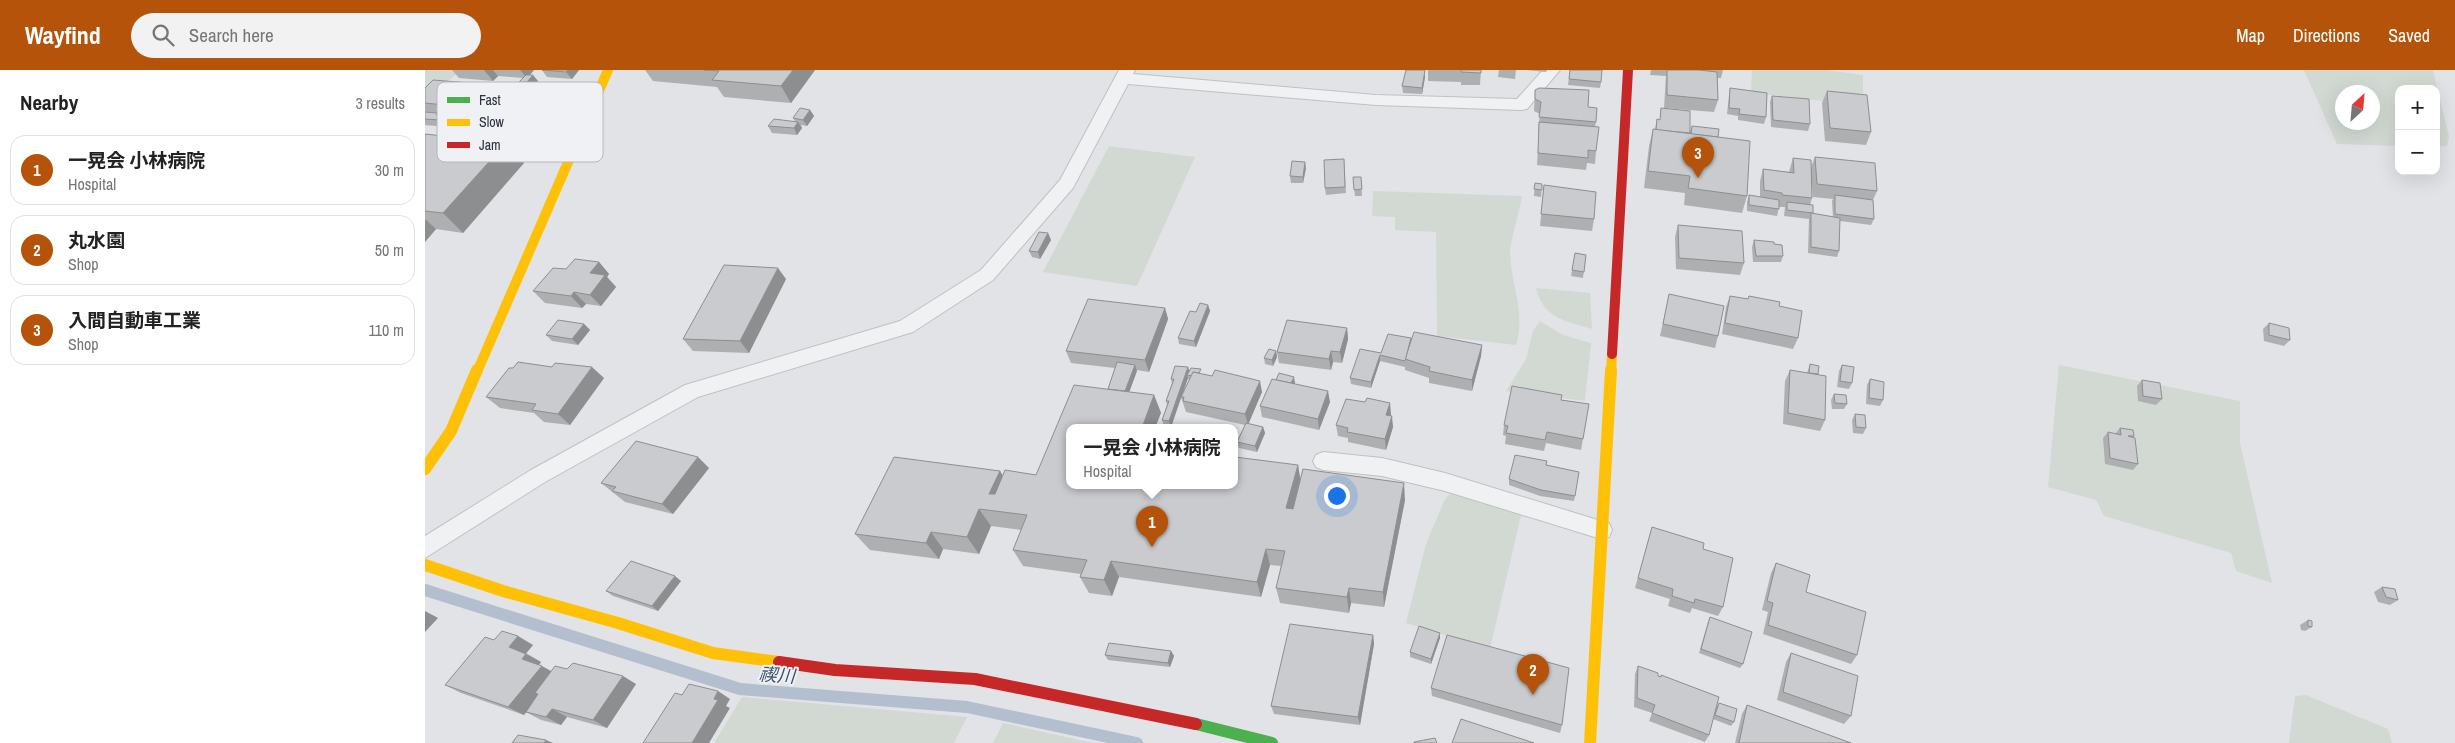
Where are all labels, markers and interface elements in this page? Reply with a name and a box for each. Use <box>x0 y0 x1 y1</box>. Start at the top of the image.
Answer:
search box <box>131 13 481 58</box>
text: Wayfind <box>25 19 101 51</box>
icon: search <box>149 21 177 49</box>
text: Search here <box>189 22 274 48</box>
text: Map <box>2236 23 2265 48</box>
text: Directions <box>2293 23 2360 48</box>
text: Saved <box>2388 23 2430 48</box>
legend <box>437 82 603 162</box>
north arrow <box>2335 85 2380 130</box>
map controls <box>2395 85 2440 175</box>
button: + <box>2395 85 2440 130</box>
text: Nearby <box>20 88 78 117</box>
text: Fast <box>479 91 501 109</box>
text: 3 results <box>355 92 405 114</box>
text: Slow <box>479 113 505 131</box>
button: − <box>2395 130 2440 175</box>
text: Jam <box>479 136 501 154</box>
pin: 3 <box>1682 137 1714 178</box>
text: 一晃会 小林病院 <box>68 147 205 173</box>
text: 1 <box>33 159 41 181</box>
text: 30 m <box>375 159 404 181</box>
text: Hospital <box>68 173 116 195</box>
text: 丸水園 <box>68 227 125 253</box>
text: 2 <box>33 239 41 261</box>
text: 50 m <box>375 239 404 261</box>
text: Shop <box>68 253 99 275</box>
text: 入間自動車工業 <box>68 307 201 333</box>
text: 3 <box>33 319 41 341</box>
text: 110 m <box>368 319 404 341</box>
text: Shop <box>68 333 99 355</box>
popup <box>1066 424 1238 489</box>
text: 一晃会 小林病院 <box>1083 434 1221 460</box>
text: Hospital <box>1083 460 1131 482</box>
your location <box>1324 483 1350 509</box>
pin: 1 <box>1136 506 1168 547</box>
pin: 2 <box>1517 654 1549 695</box>
water label: 禊川 <box>758 661 798 689</box>

